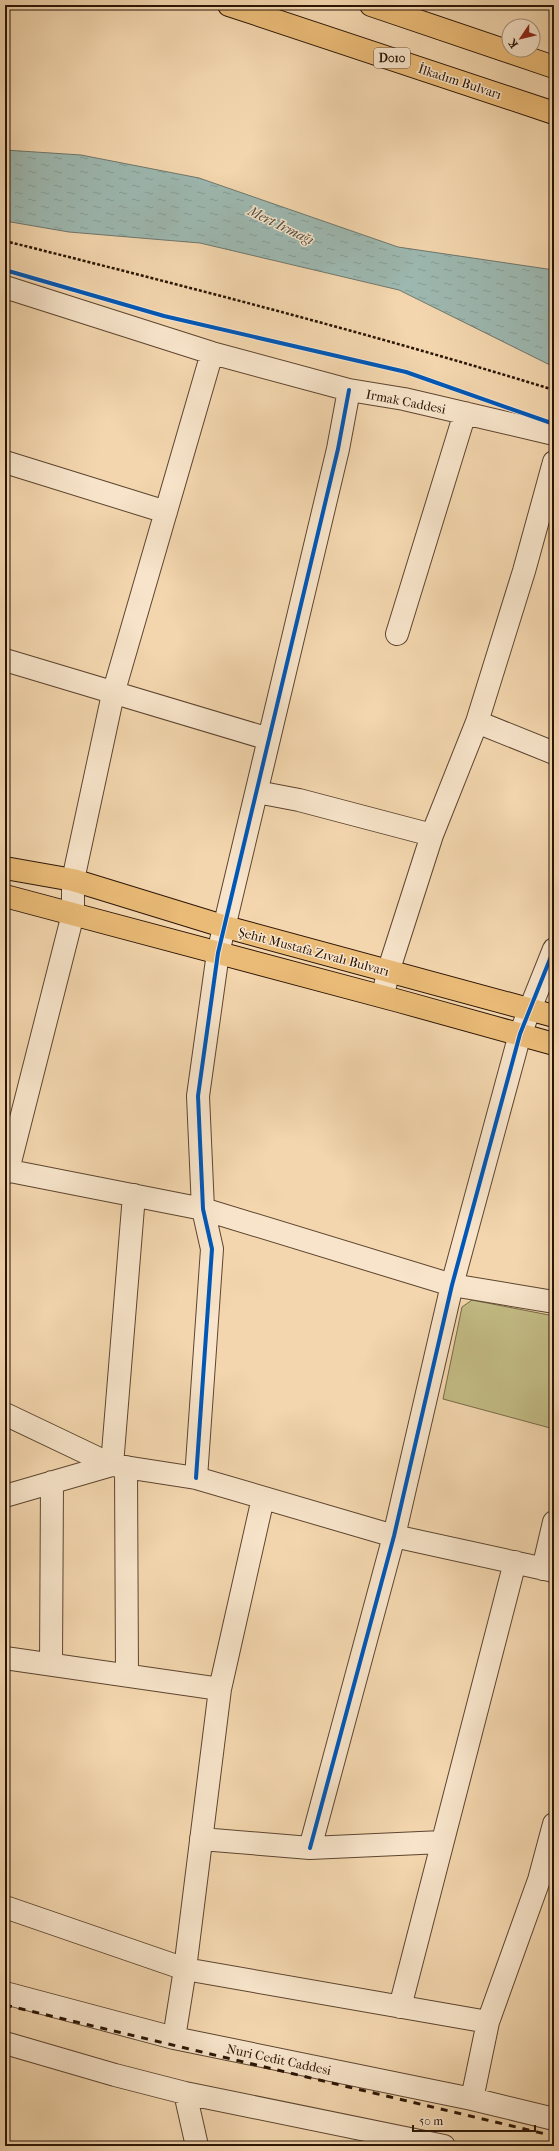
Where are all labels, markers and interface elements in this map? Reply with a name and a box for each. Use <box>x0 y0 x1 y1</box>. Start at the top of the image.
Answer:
north arrow <box>501 18 541 58</box>
text: K <box>505 36 521 50</box>
road number: D010 <box>374 48 410 68</box>
street label: İlkadım Bulvarı <box>416 61 504 102</box>
water label: Mert Irmağı <box>244 202 316 249</box>
street label: Irmak Caddesi <box>365 386 447 417</box>
street label: Şehit Mustafa Zıvalı Bulvarı <box>237 924 391 979</box>
street label: Nuri Cedit Caddesi <box>225 2041 333 2078</box>
scale bar <box>413 2107 535 2133</box>
text: 50 m <box>419 2114 443 2128</box>

